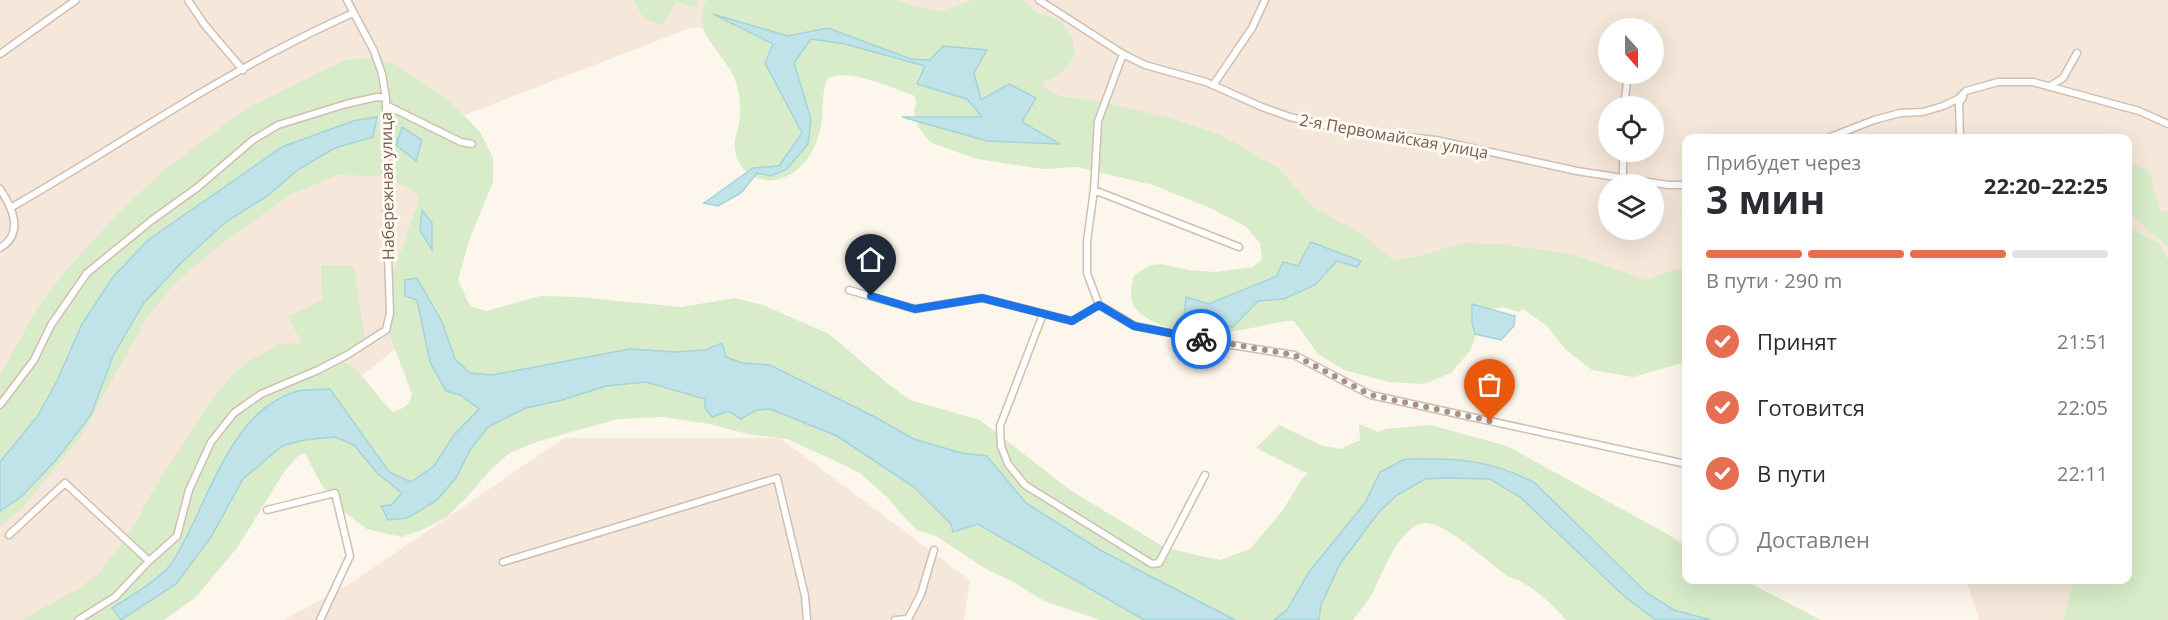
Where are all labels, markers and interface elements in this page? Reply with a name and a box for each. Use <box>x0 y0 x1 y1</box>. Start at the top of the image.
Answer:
north arrow <box>1598 18 1664 84</box>
map controls <box>1598 18 1664 240</box>
button: locate <box>1598 96 1664 162</box>
street label: 2-я Первомайская улица <box>1298 109 1490 163</box>
street label: Набережная улица <box>375 112 399 260</box>
text: Прибудет через <box>1706 149 1861 176</box>
text: 22:20–22:25 <box>1984 170 2108 200</box>
text: 3 мин <box>1706 172 1825 225</box>
button: layers <box>1598 174 1664 240</box>
pin <box>845 234 896 296</box>
icon: home <box>854 243 887 276</box>
text: В пути · 290 m <box>1706 267 1842 294</box>
courier <box>1171 309 1231 369</box>
icon: bike <box>1185 323 1218 356</box>
icon: check <box>1706 325 1739 358</box>
text: Принят <box>1757 326 1837 356</box>
text: 21:51 <box>2057 328 2108 355</box>
pin <box>1464 359 1515 421</box>
icon: bag <box>1473 368 1506 401</box>
icon: check <box>1706 391 1739 424</box>
text: Готовится <box>1757 392 1865 422</box>
text: 22:05 <box>2057 394 2108 421</box>
icon: check <box>1706 457 1739 490</box>
text: В пути <box>1757 458 1826 488</box>
text: 22:11 <box>2057 460 2108 487</box>
text: Доставлен <box>1757 524 1870 554</box>

